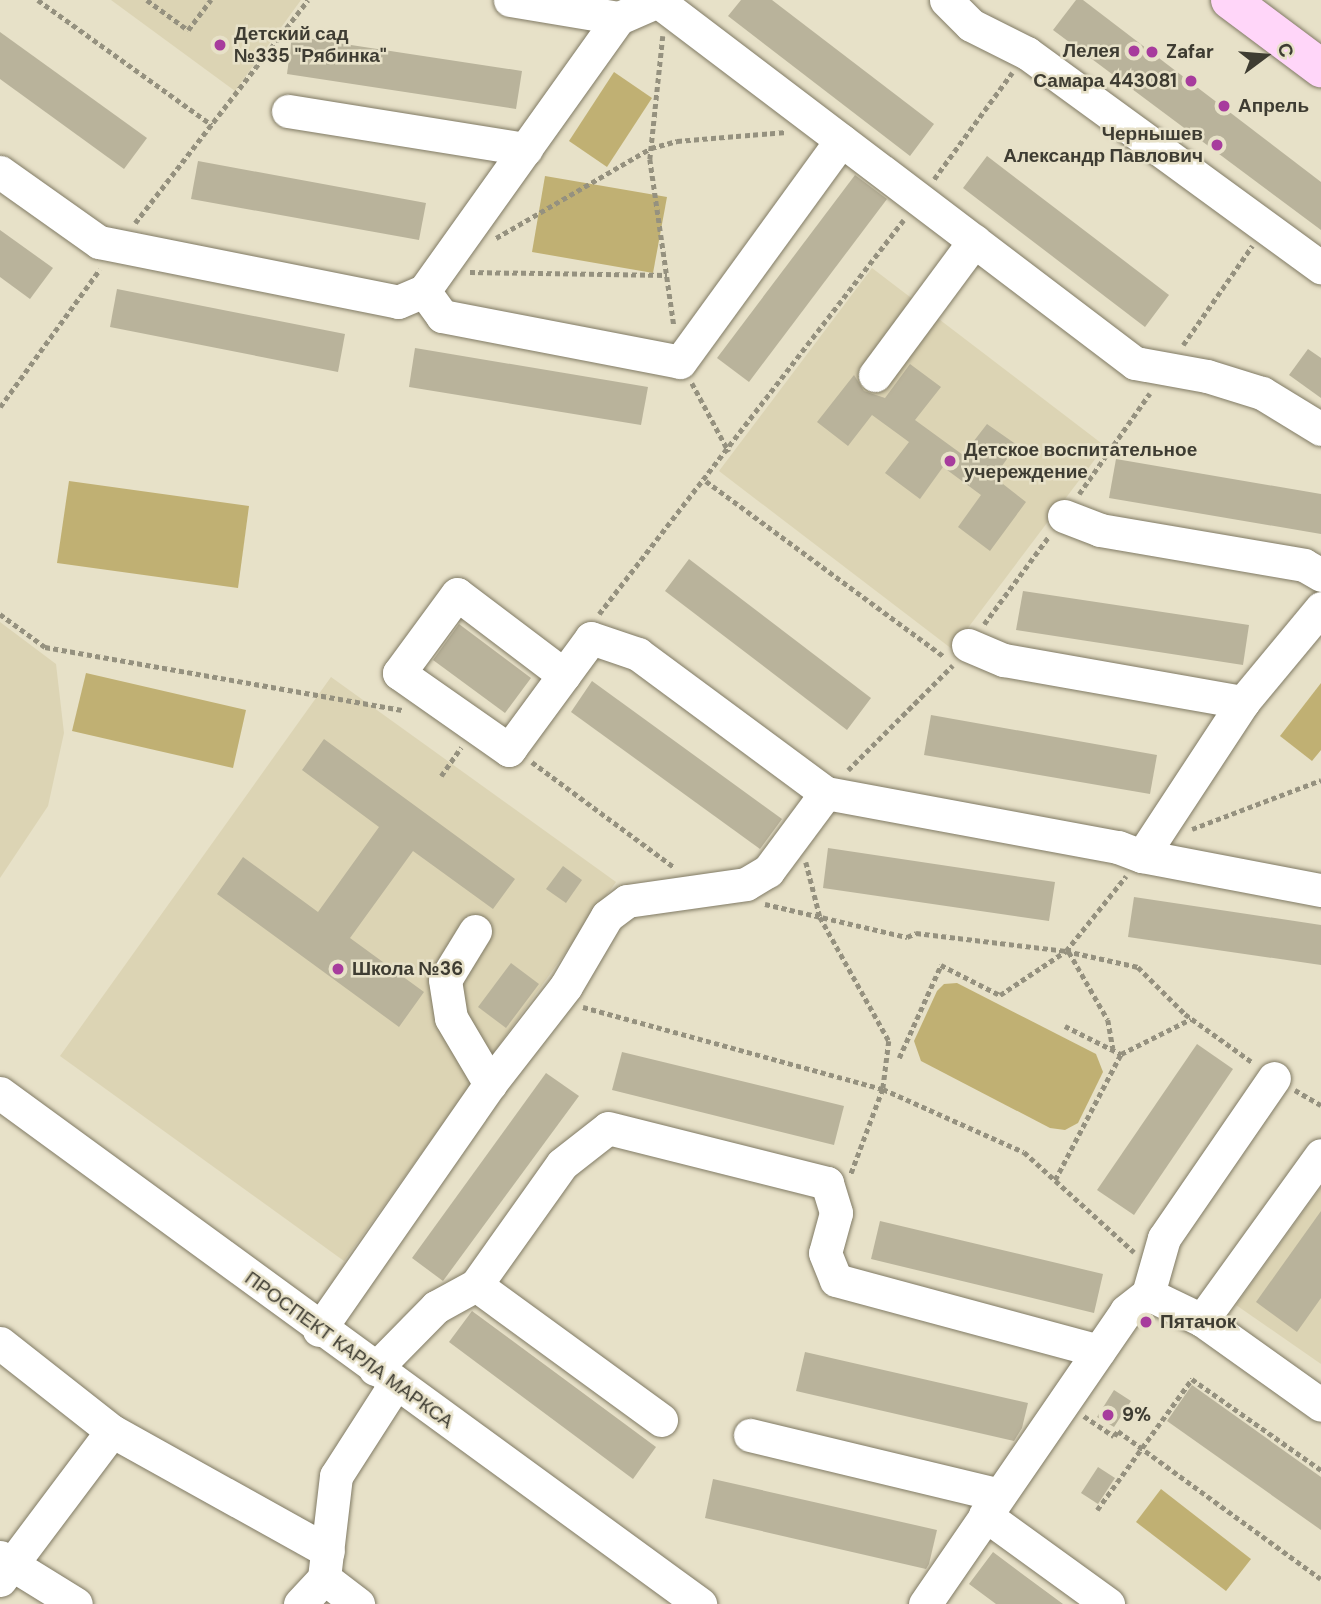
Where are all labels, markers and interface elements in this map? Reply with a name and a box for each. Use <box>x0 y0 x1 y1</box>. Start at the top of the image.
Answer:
north arrow <box>1230 21 1300 91</box>
place label: Детский сад №335 "Рябинка" <box>234 23 387 67</box>
marker: Детский сад №335 "Рябинка" <box>212 37 228 53</box>
place label: Лелея <box>1063 40 1120 62</box>
text: С <box>1272 40 1300 60</box>
place label: Zafar <box>1166 41 1214 63</box>
marker: Лелея <box>1126 43 1142 59</box>
marker: Zafar <box>1144 44 1160 60</box>
place label: Самара 443081 <box>1033 70 1177 92</box>
marker: Самара 443081 <box>1183 73 1199 89</box>
place label: Апрель <box>1238 95 1309 117</box>
marker: Апрель <box>1216 98 1232 114</box>
place label: Чернышев Александр Павлович <box>1003 123 1203 167</box>
marker: Чернышев Александр Павлович <box>1209 137 1225 153</box>
place label: Детское воспитательное учереждение <box>964 439 1197 483</box>
marker: Детское воспитательное учереждение <box>942 453 958 469</box>
place label: Школа №36 <box>352 958 463 980</box>
marker: Школа №36 <box>330 961 346 977</box>
street label: ПРОСПЕКТ КАРЛА МАРКСА <box>240 1267 458 1433</box>
place label: Пятачок <box>1160 1311 1236 1333</box>
marker: Пятачок <box>1138 1314 1154 1330</box>
place label: 9% <box>1122 1404 1151 1426</box>
marker: 9% <box>1100 1407 1116 1423</box>

